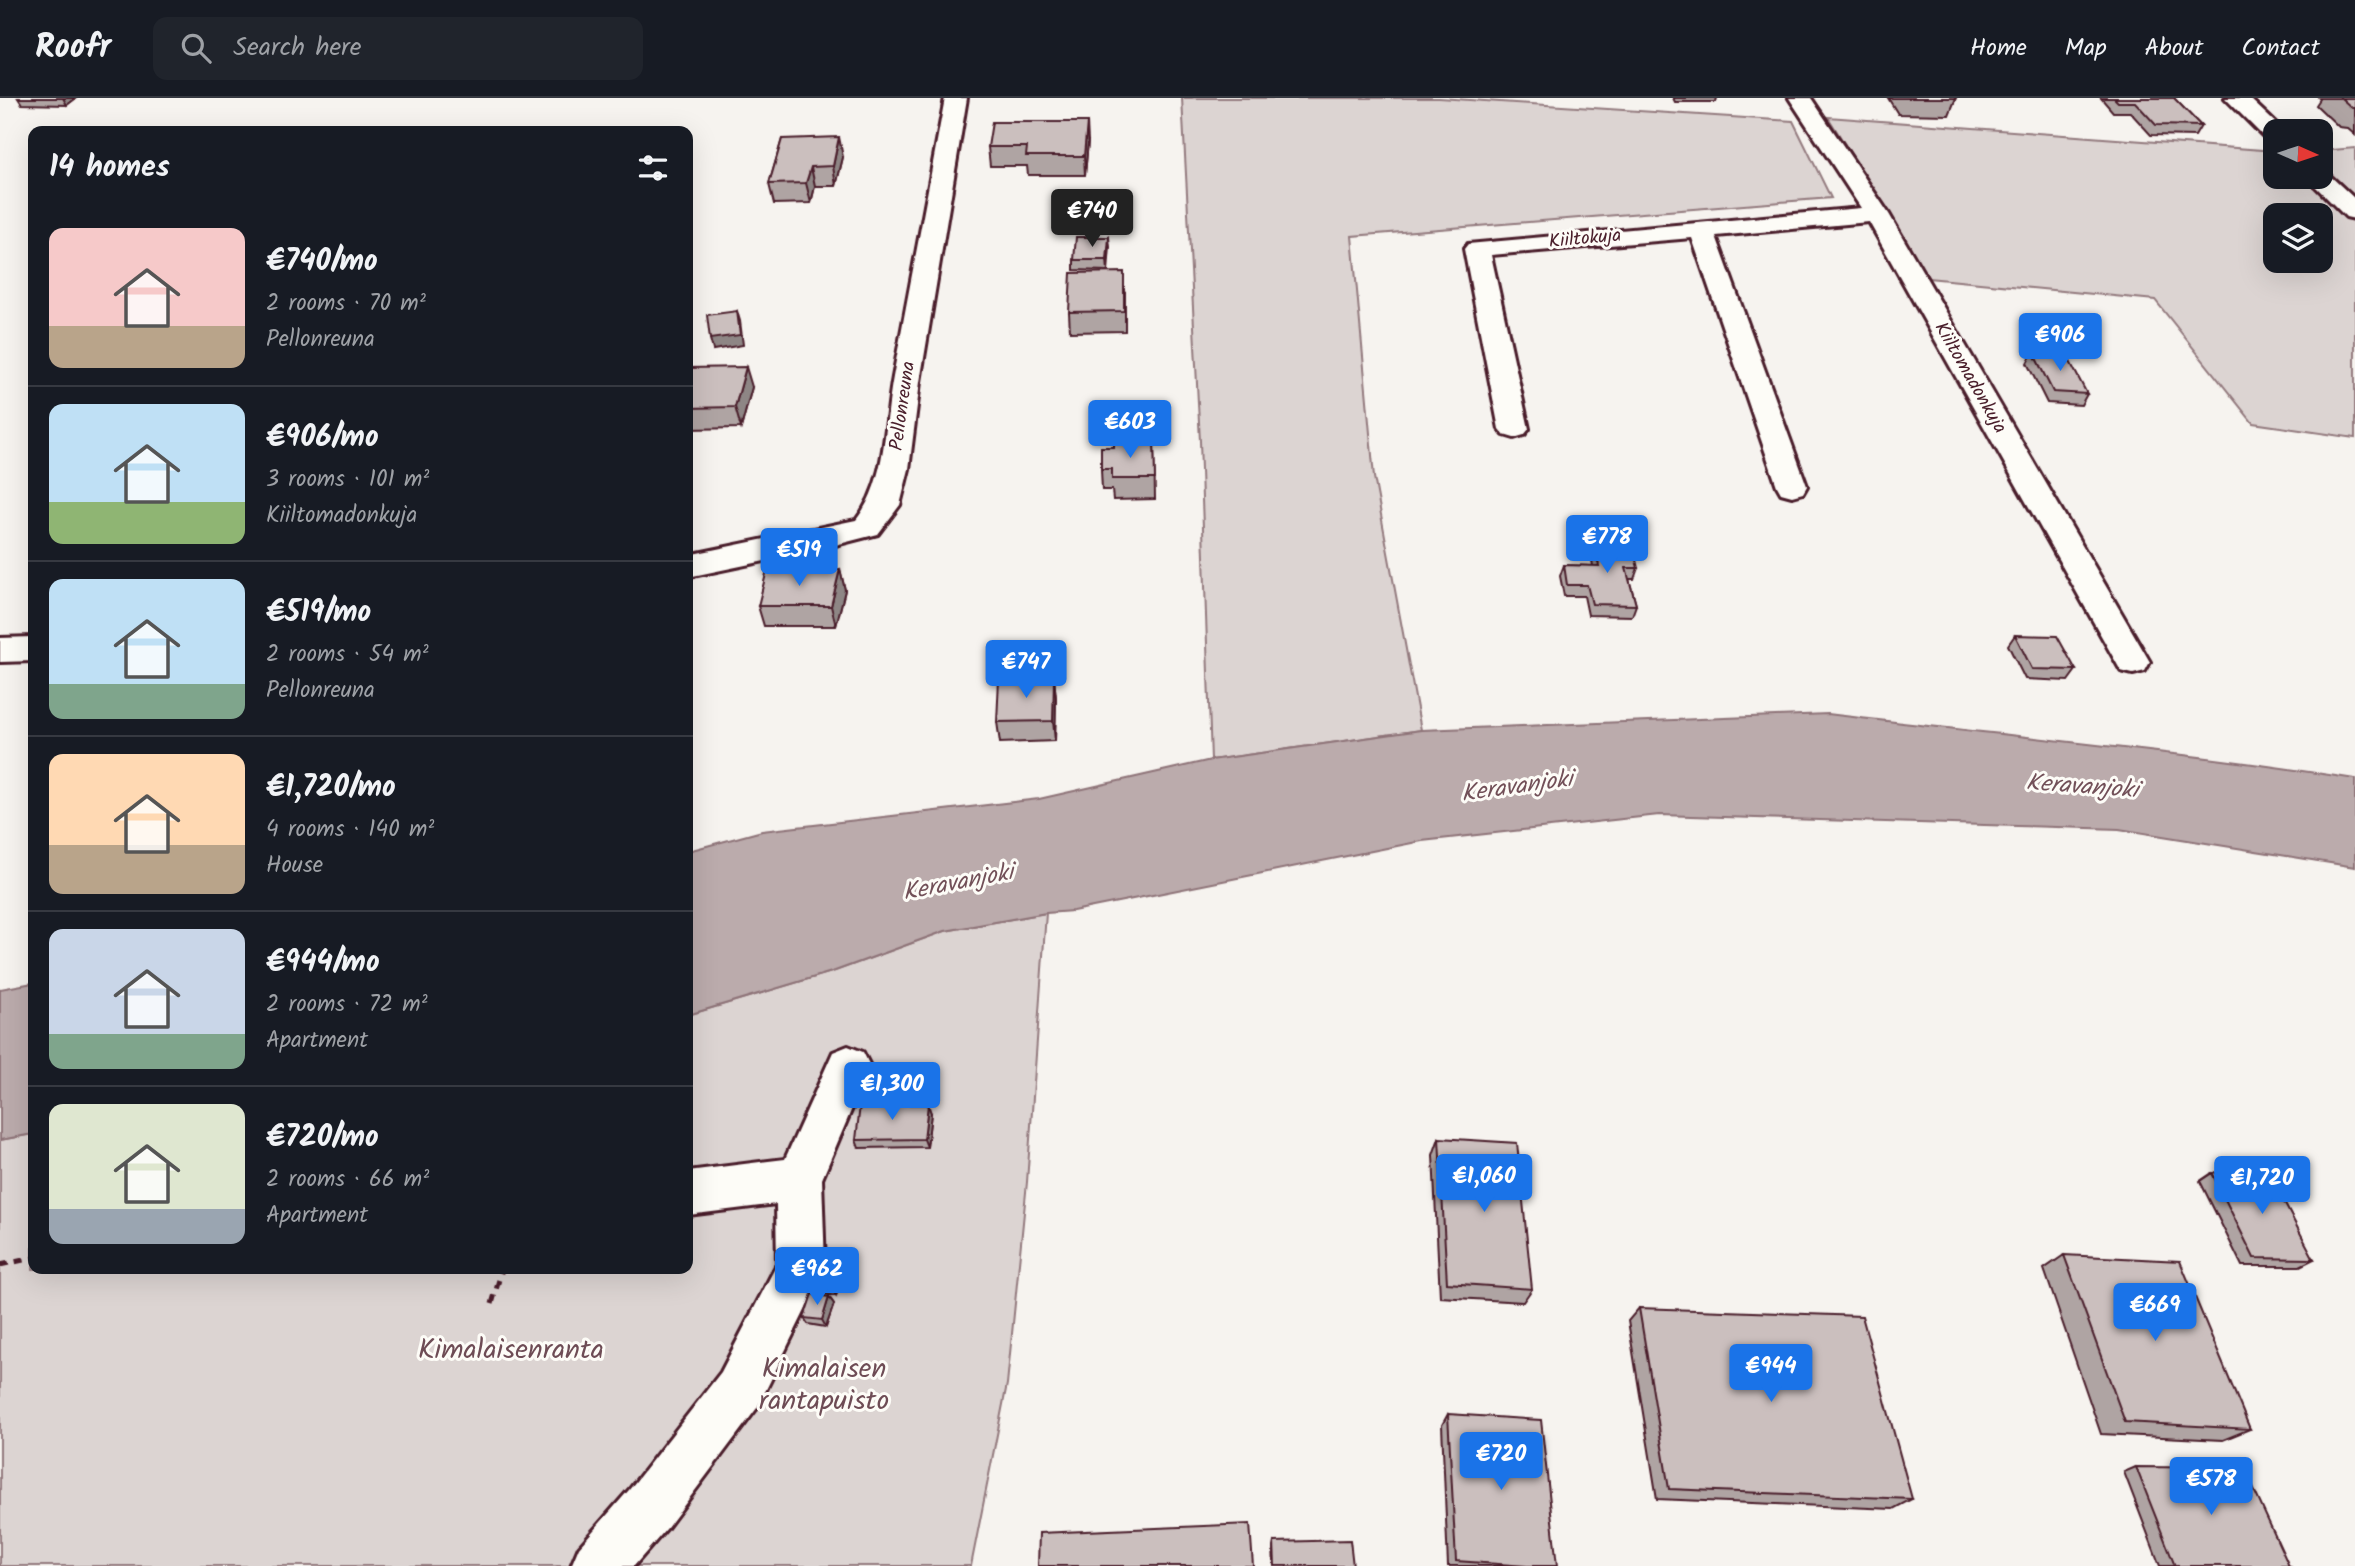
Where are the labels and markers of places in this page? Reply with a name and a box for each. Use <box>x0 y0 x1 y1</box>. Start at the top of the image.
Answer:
pin: €740 <box>1051 190 1133 249</box>
pin: €906 <box>2019 314 2101 373</box>
pin: €603 <box>1089 400 1171 460</box>
pin: €778 <box>1566 516 1648 575</box>
pin: €519 <box>758 528 840 588</box>
pin: €747 <box>985 640 1067 700</box>
pin: €1,300 <box>835 1062 949 1122</box>
pin: €1,060 <box>1427 1154 1541 1214</box>
pin: €1,720 <box>2205 1156 2319 1216</box>
pin: €962 <box>776 1248 858 1307</box>
pin: €669 <box>2114 1284 2196 1343</box>
pin: €944 <box>1730 1344 1812 1404</box>
pin: €720 <box>1460 1432 1542 1492</box>
pin: €578 <box>2170 1458 2252 1517</box>

